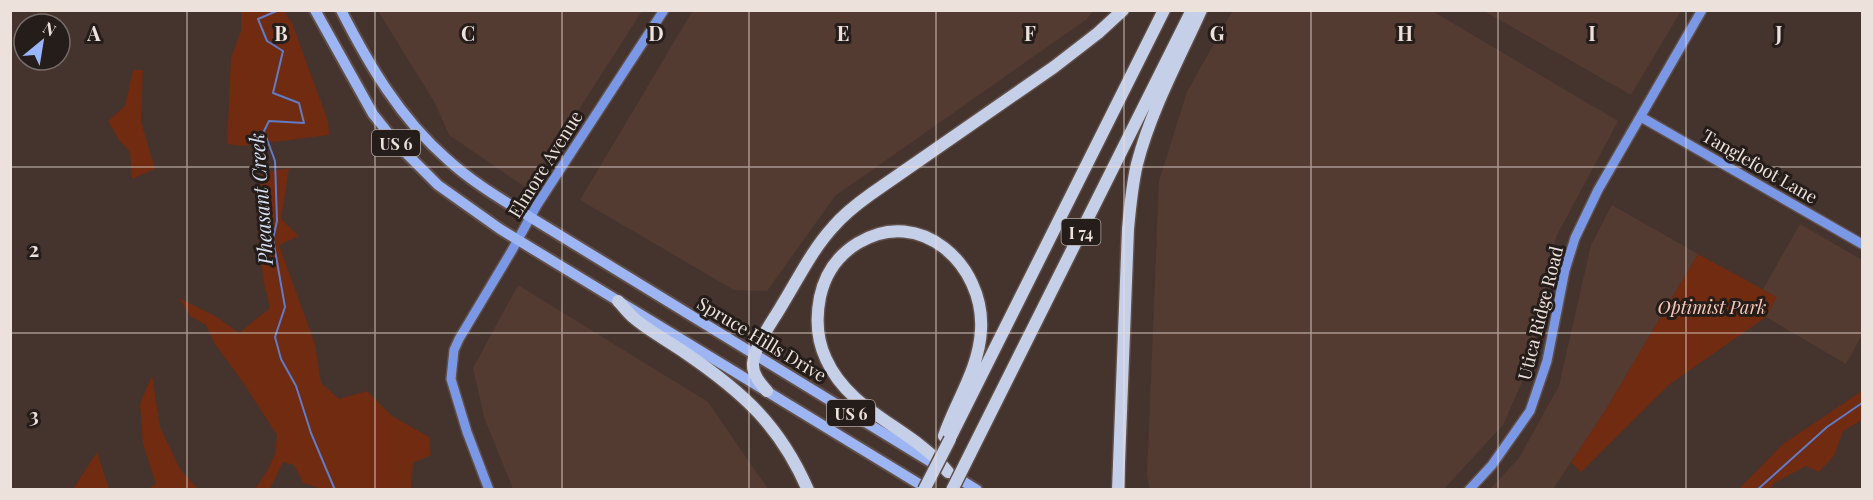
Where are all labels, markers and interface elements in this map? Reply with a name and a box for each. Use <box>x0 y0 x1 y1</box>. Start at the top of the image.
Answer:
north arrow <box>12 12 72 72</box>
text: N <box>39 17 60 41</box>
text: A <box>86 19 101 46</box>
text: B <box>274 19 288 46</box>
text: C <box>461 19 475 46</box>
text: D <box>648 19 664 46</box>
text: E <box>837 19 849 46</box>
text: F <box>1024 19 1036 46</box>
text: G <box>1210 19 1225 46</box>
text: H <box>1397 19 1413 46</box>
text: I <box>1588 19 1596 46</box>
text: J <box>1774 19 1783 46</box>
street label: Elmore Avenue <box>502 106 588 222</box>
street label: Tanglefoot Lane <box>1698 123 1822 209</box>
road number: US 6 <box>372 130 420 156</box>
water label: Pheasant Creek <box>242 132 278 267</box>
road number: I 74 <box>1062 219 1100 245</box>
text: 2 <box>29 235 39 262</box>
street label: Utica Ridge Road <box>1512 243 1568 382</box>
street label: Spruce Hills Drive <box>693 291 831 387</box>
park label: Optimist Park <box>1658 295 1766 319</box>
road number: US 6 <box>827 400 875 426</box>
text: 3 <box>29 401 39 428</box>

